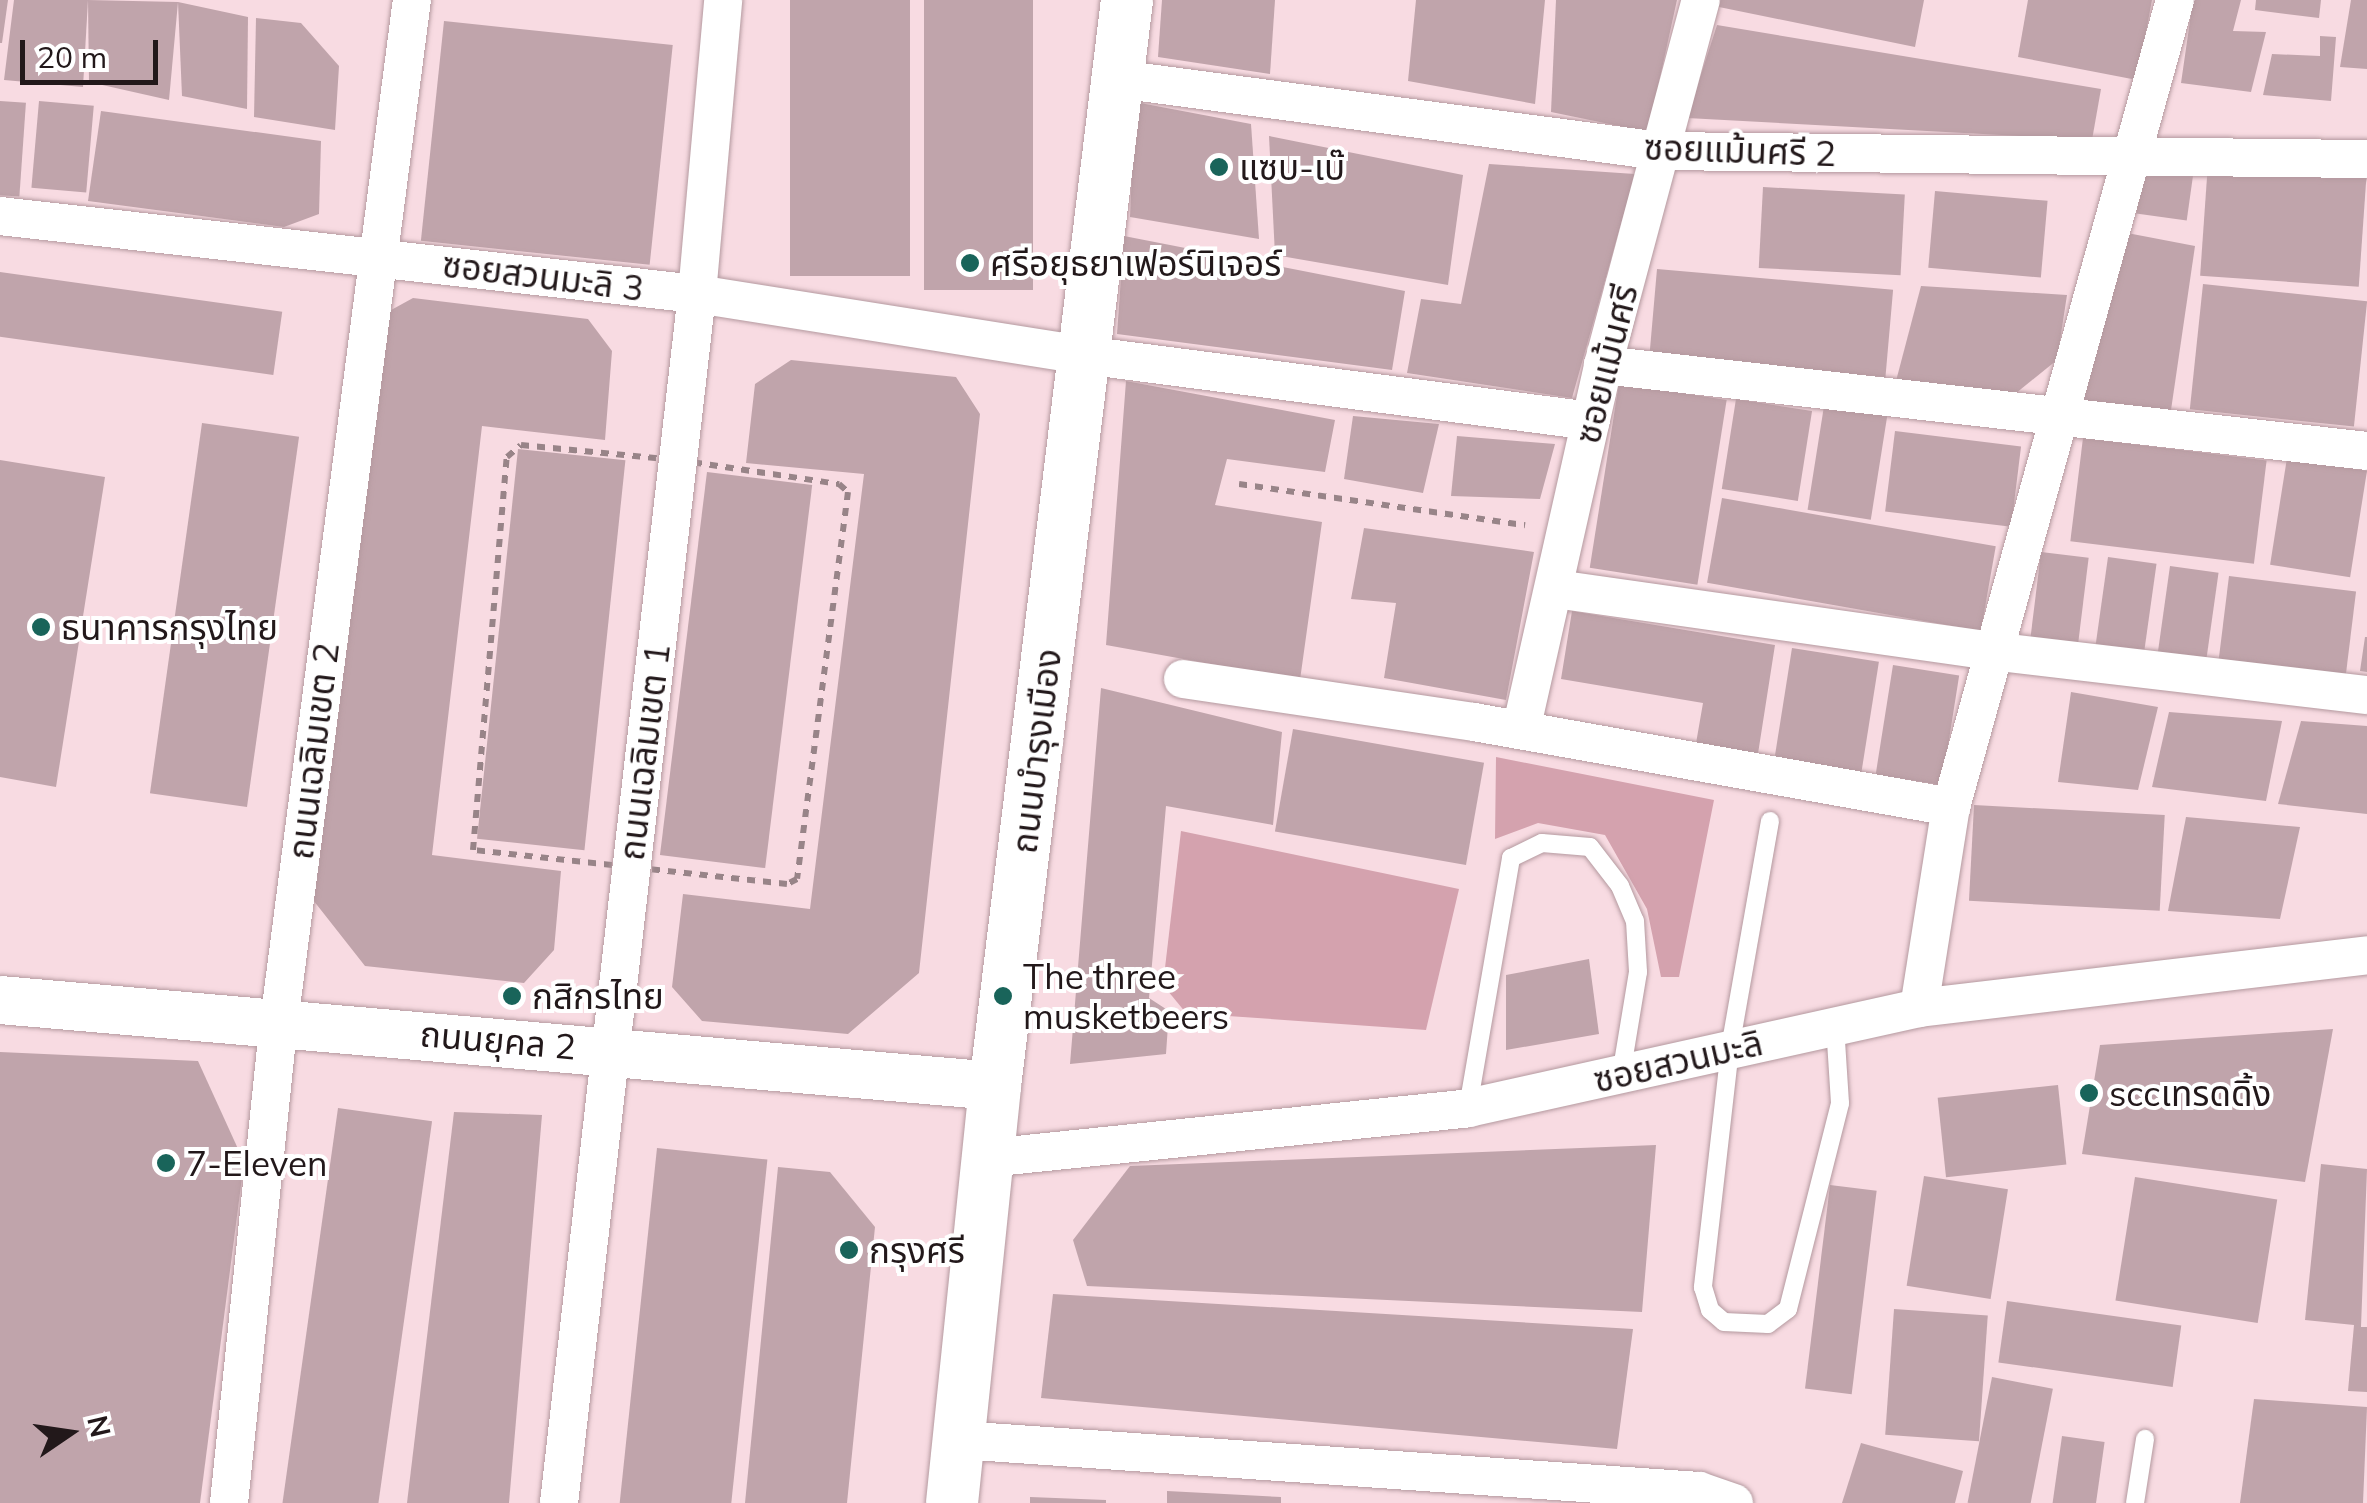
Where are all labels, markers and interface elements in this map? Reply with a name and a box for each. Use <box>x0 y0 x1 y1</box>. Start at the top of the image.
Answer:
scale bar <box>25 20 162 82</box>
text: 20 m <box>37 38 107 76</box>
street label: ซอยแม้นศรี 2 <box>1643 126 1837 174</box>
place label: แซบ-เบ๊ <box>1239 146 1345 188</box>
marker: แซบ-เบ๊ <box>1208 156 1230 178</box>
place label: ศรีอยุธยาเฟอร์นิเจอร์ <box>990 242 1281 284</box>
street label: ซอยสวนมะลิ 3 <box>440 243 646 309</box>
marker: ศรีอยุธยาเฟอร์นิเจอร์ <box>959 252 981 274</box>
street label: ซอยแม้นศรี <box>1566 280 1646 448</box>
place label: ธนาคารกรุงไทย <box>61 606 278 648</box>
marker: ธนาคารกรุงไทย <box>30 616 52 638</box>
street label: ถนนเฉลิมเขต 2 <box>279 640 347 862</box>
street label: ถนนเฉลิมเขต 1 <box>610 641 678 863</box>
street label: ถนนบำรุงเมือง <box>1003 646 1069 856</box>
place label: The three musketbeers <box>1023 955 1229 1037</box>
place label: กสิกรไทย <box>532 975 664 1017</box>
marker: กสิกรไทย <box>501 985 523 1007</box>
marker: The three musketbeers <box>992 985 1014 1007</box>
street label: ถนนยุคล 2 <box>418 1012 578 1068</box>
street label: ซอยสวนมะลิ <box>1589 1021 1767 1101</box>
place label: sccเทรดดิ้ง <box>2109 1072 2271 1114</box>
marker: sccเทรดดิ้ง <box>2078 1082 2100 1104</box>
place label: 7-Eleven <box>186 1142 328 1184</box>
marker: 7-Eleven <box>155 1152 177 1174</box>
place label: กรุงศรี <box>869 1229 965 1271</box>
marker: กรุงศรี <box>838 1239 860 1261</box>
north arrow <box>20 1383 120 1483</box>
text: N <box>80 1412 119 1440</box>

